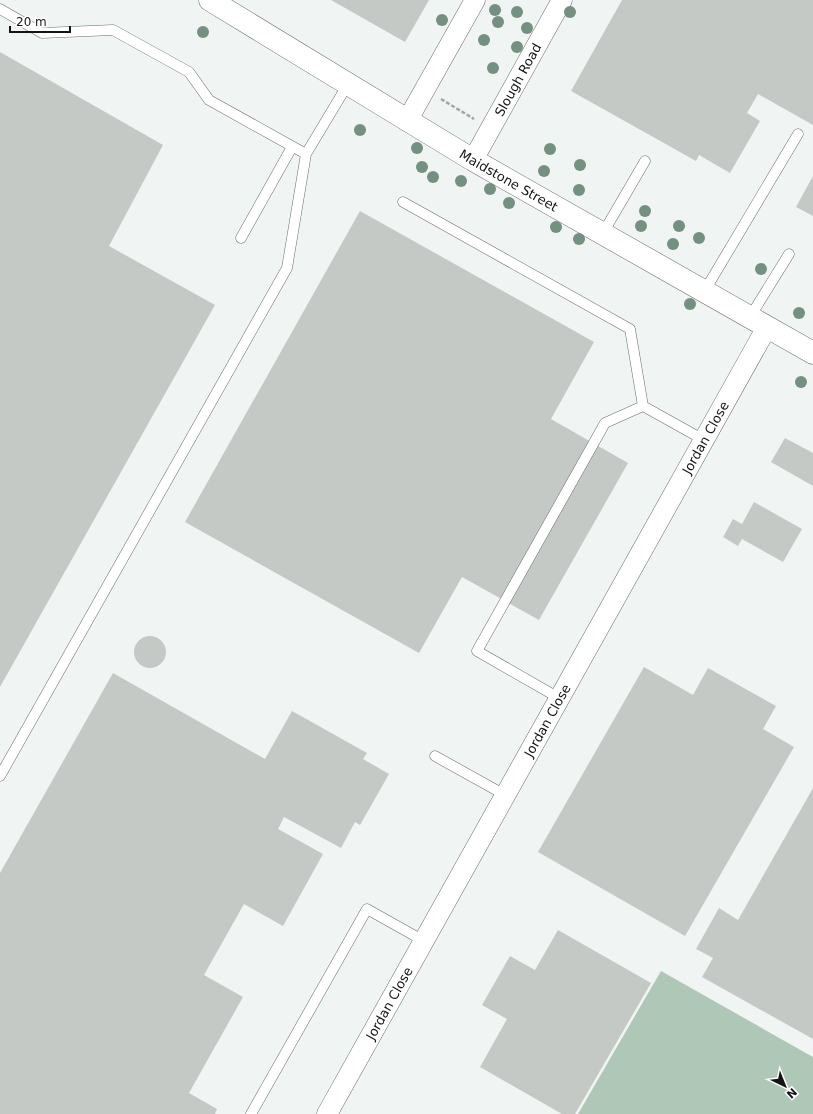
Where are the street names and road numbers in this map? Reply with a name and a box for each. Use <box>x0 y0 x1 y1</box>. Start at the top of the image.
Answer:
street label: Slough Road <box>491 40 544 119</box>
street label: Maidstone Street <box>457 146 561 214</box>
street label: Jordan Close <box>678 399 732 477</box>
street label: Jordan Close <box>520 681 573 760</box>
street label: Jordan Close <box>362 964 415 1043</box>

